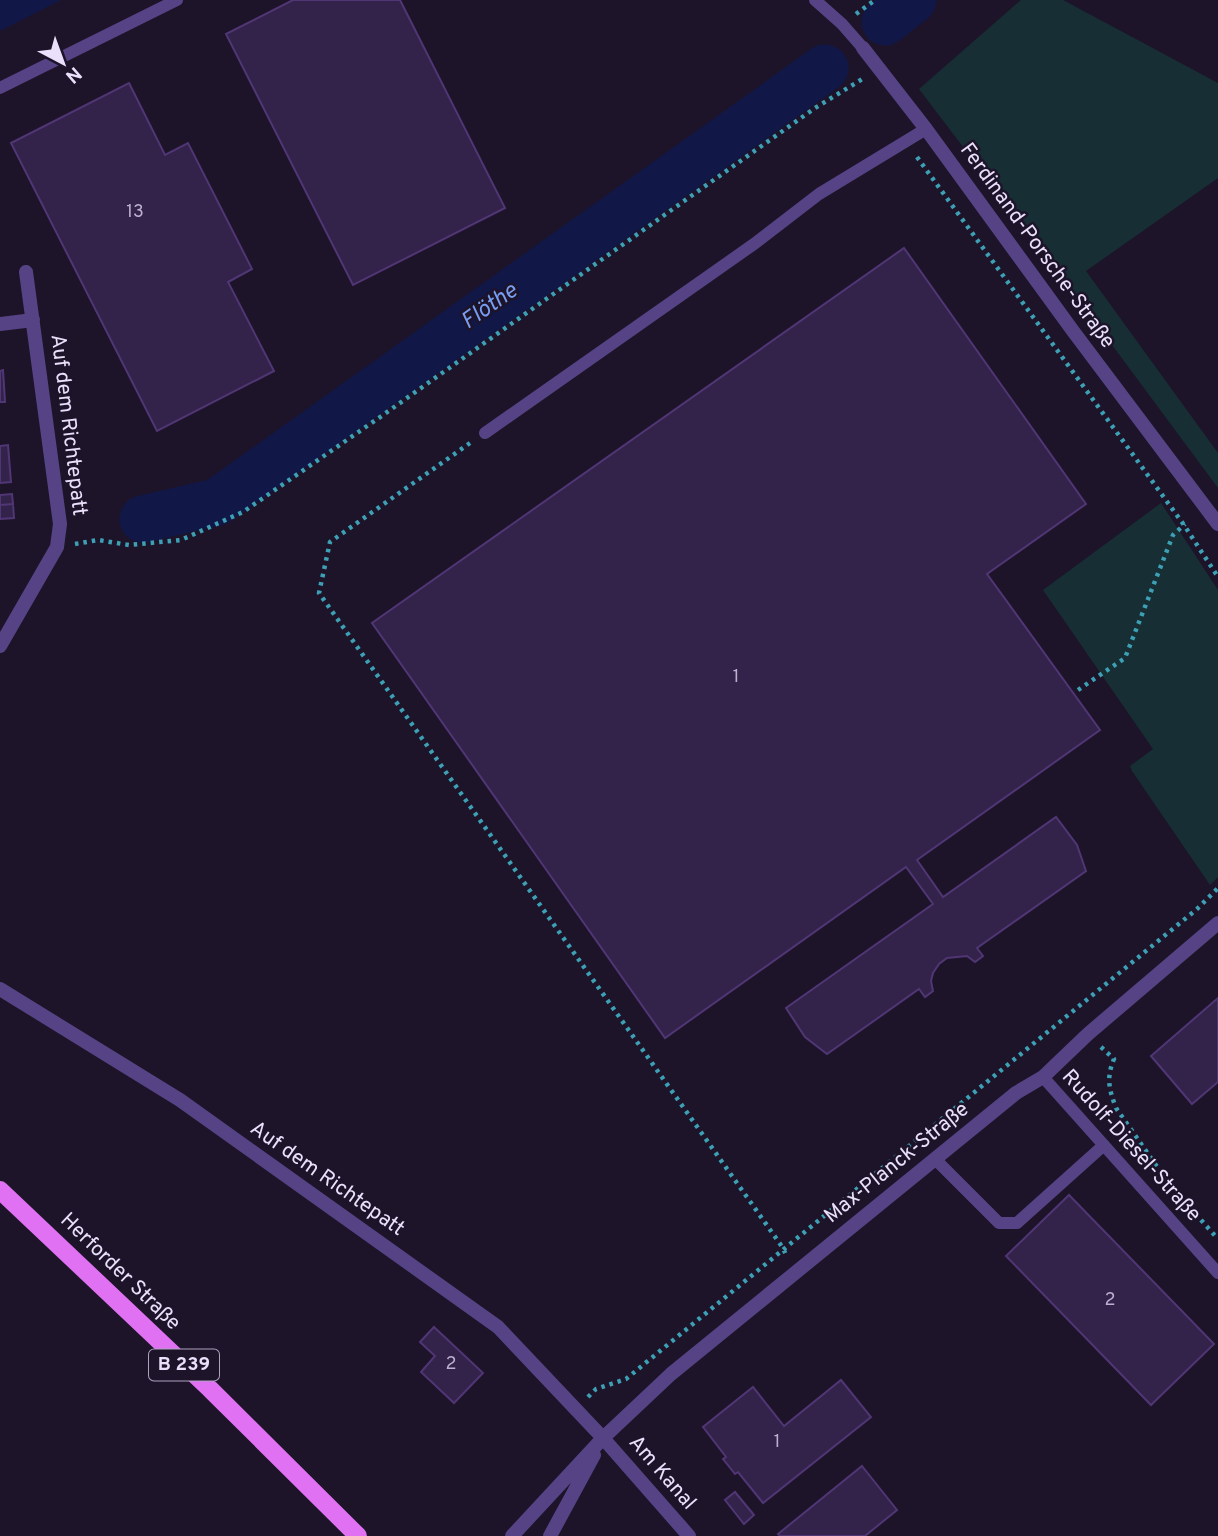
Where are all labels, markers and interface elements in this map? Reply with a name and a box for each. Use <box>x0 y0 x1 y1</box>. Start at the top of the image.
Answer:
north arrow <box>28 28 98 98</box>
text: N <box>60 61 86 88</box>
street label: Ferdinand-Porsche-Straße <box>953 138 1121 354</box>
house number: 13 <box>126 201 144 224</box>
water label: Flöthe <box>456 277 525 337</box>
street label: Auf dem Richtepatt <box>43 333 93 517</box>
house number: 1 <box>733 666 739 689</box>
street label: Rudolf-Diesel-Straße <box>1055 1064 1207 1228</box>
street label: Max-Planck-Straße <box>819 1096 975 1230</box>
street label: Auf dem Richtepatt <box>244 1115 410 1243</box>
street label: Herforder Straße <box>54 1207 186 1337</box>
house number: 2 <box>1104 1289 1116 1312</box>
road number: B 239 <box>149 1350 219 1380</box>
house number: 2 <box>445 1353 457 1376</box>
street label: Am Kanal <box>622 1430 702 1516</box>
house number: 1 <box>774 1431 780 1454</box>

